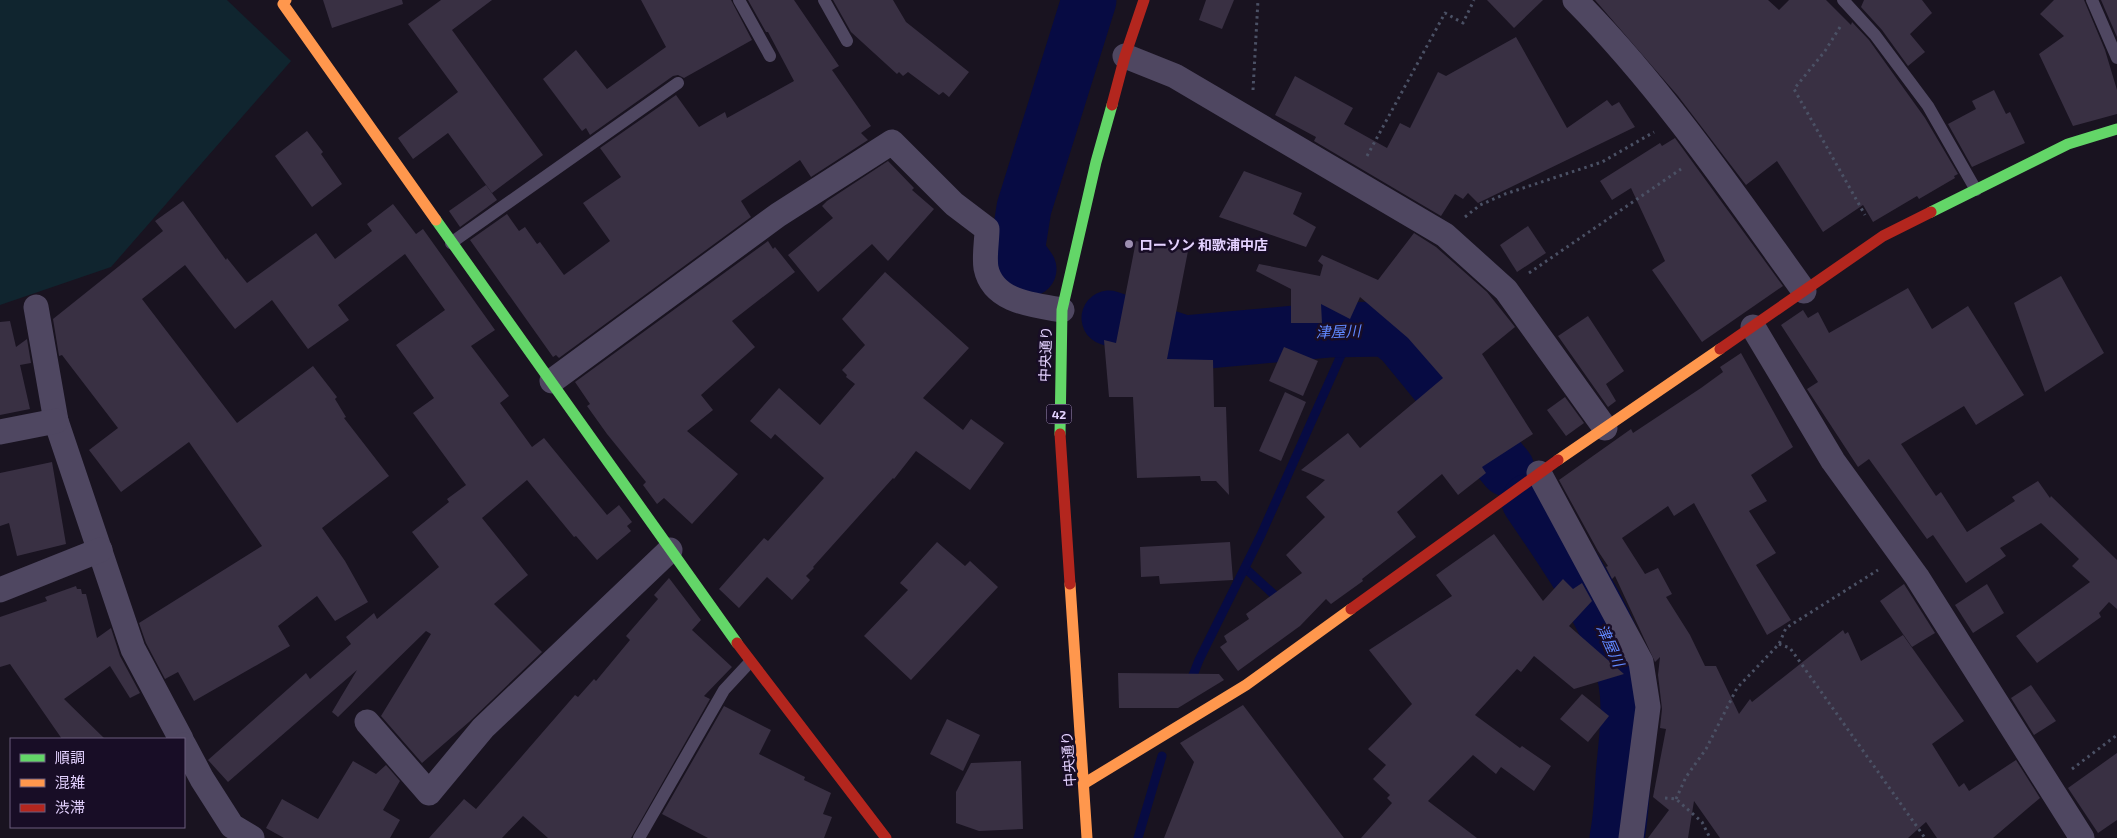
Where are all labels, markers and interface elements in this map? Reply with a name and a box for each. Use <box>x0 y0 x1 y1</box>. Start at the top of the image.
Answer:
place label: ローソン 和歌浦中店 <box>1139 236 1268 253</box>
marker: ローソン 和歌浦中店 <box>1123 238 1135 250</box>
water label: 津屋川 <box>1315 321 1363 341</box>
street label: 中央通り <box>1036 326 1054 382</box>
road number: 42 <box>1046 404 1072 424</box>
water label: 津屋川 <box>1594 621 1629 671</box>
street label: 中央通り <box>1058 730 1078 788</box>
legend <box>10 738 185 828</box>
text: 順調 <box>55 748 85 766</box>
text: 混雑 <box>55 773 85 791</box>
text: 渋滞 <box>55 798 85 816</box>

